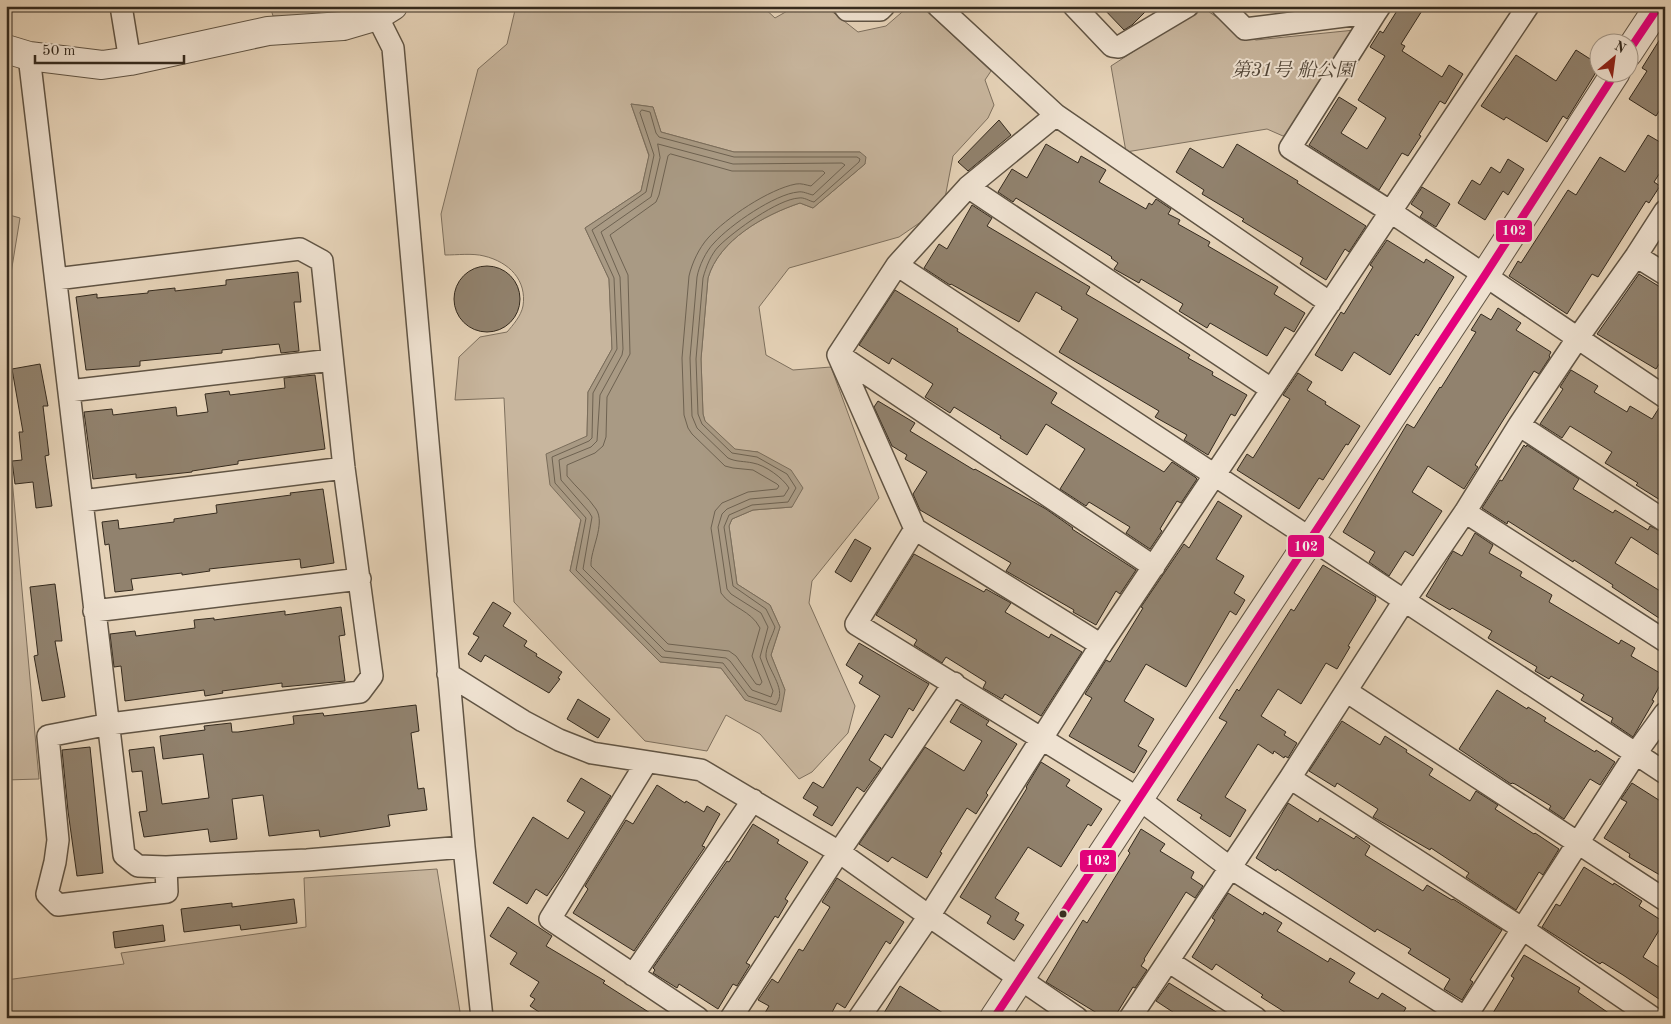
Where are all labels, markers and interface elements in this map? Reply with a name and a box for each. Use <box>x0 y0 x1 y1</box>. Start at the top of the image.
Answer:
scale bar <box>35 32 184 64</box>
north arrow <box>1588 32 1638 82</box>
text: N <box>1612 39 1628 56</box>
text: 50 m <box>42 44 76 59</box>
park label: 第31号 船公園 <box>1232 60 1357 81</box>
line badge: 102 <box>1495 219 1533 243</box>
text: 102 <box>1502 224 1526 238</box>
line badge: 102 <box>1287 534 1325 558</box>
text: 102 <box>1294 540 1318 554</box>
line badge: 102 <box>1079 849 1117 873</box>
text: 102 <box>1086 854 1110 868</box>
unlabelled marker <box>1058 909 1068 919</box>

